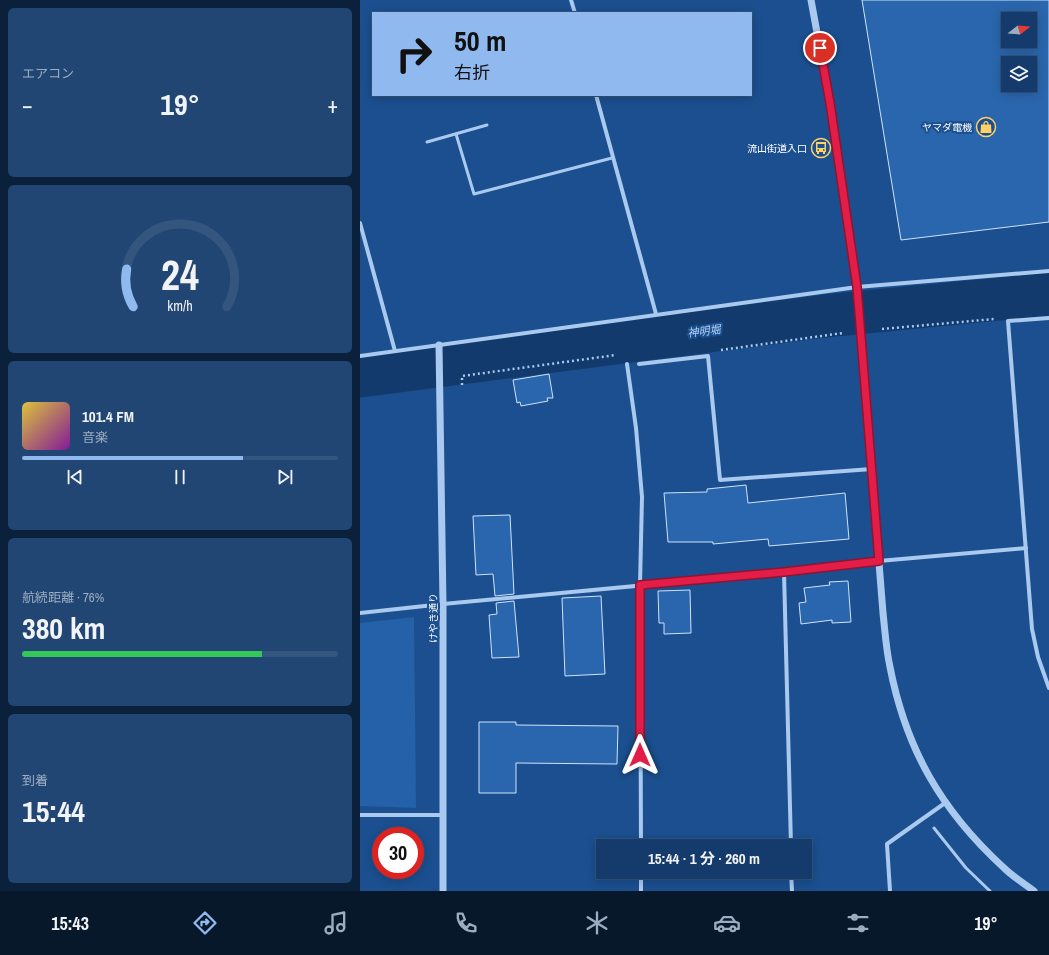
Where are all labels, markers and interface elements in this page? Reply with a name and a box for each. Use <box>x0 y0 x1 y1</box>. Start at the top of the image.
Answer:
north arrow <box>1001 12 1037 48</box>
map controls <box>1001 12 1037 92</box>
text: 50 m <box>454 22 506 60</box>
icon: right <box>388 28 440 80</box>
pin <box>803 31 837 65</box>
icon: arrive <box>809 37 831 59</box>
button: layers <box>1001 56 1037 92</box>
text: 右折 <box>454 60 490 85</box>
text: エアコン <box>22 65 74 82</box>
text: 19° <box>160 84 200 124</box>
text: − <box>22 90 33 120</box>
text: + <box>327 90 338 120</box>
shop icon: ヤマダ電機 <box>975 116 997 138</box>
place label: ヤマダ電機 <box>922 121 972 134</box>
bus stop icon: 流山街道入口 <box>810 137 832 159</box>
place label: 流山街道入口 <box>747 142 807 155</box>
text: 24 <box>161 247 199 303</box>
text: km/h <box>167 295 193 314</box>
water label: 神明堀 <box>687 322 723 340</box>
text: 101.4 FM <box>82 406 134 427</box>
text: 音楽 <box>82 429 108 446</box>
icon: previous <box>64 466 86 488</box>
icon: pause <box>169 466 191 488</box>
icon: next <box>274 466 296 488</box>
text: 航続距離 · 76% <box>22 589 104 606</box>
street label: けやき通り <box>427 593 440 643</box>
text: 380 km <box>22 608 105 648</box>
position arrow <box>619 734 661 776</box>
text: 到着 <box>22 772 48 789</box>
text: 15:44 <box>22 791 85 831</box>
speed limit sign: 30 <box>372 827 424 879</box>
text: 15:44 · 1 分 · 260 m <box>648 848 760 869</box>
icon: directions <box>191 909 219 937</box>
icon: music <box>322 909 350 937</box>
icon: phone <box>452 909 480 937</box>
icon: climate <box>583 909 611 937</box>
icon: car <box>713 909 741 937</box>
icon: filters <box>844 909 872 937</box>
text: 15:43 <box>51 911 89 936</box>
text: 19° <box>974 911 998 936</box>

